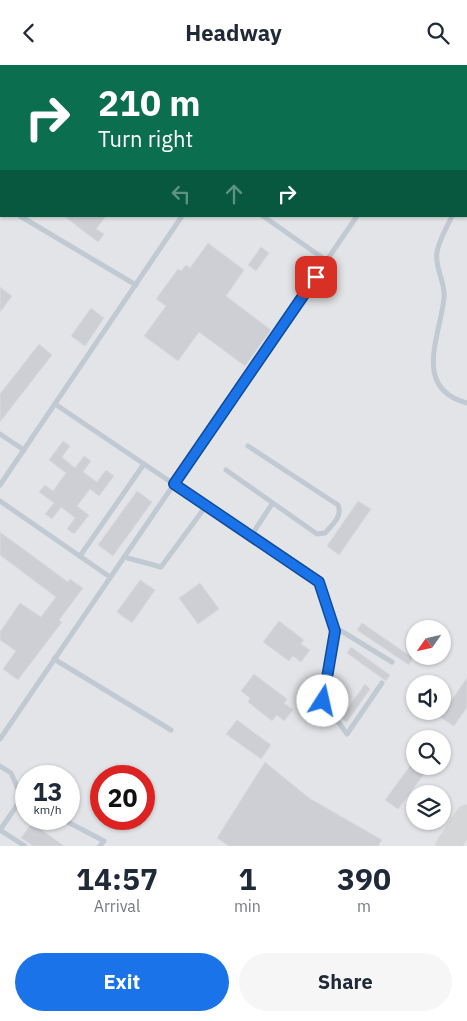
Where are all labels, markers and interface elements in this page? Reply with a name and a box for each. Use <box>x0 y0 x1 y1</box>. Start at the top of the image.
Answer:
text: Headway <box>185 18 282 47</box>
icon: back <box>15 19 43 47</box>
icon: search <box>424 19 452 47</box>
text: 210 m <box>98 80 201 126</box>
icon: right <box>15 85 80 150</box>
text: Turn right <box>98 124 193 153</box>
icon: left <box>167 180 195 208</box>
icon: ahead <box>220 180 248 208</box>
icon: right <box>273 180 301 208</box>
pin <box>295 256 337 298</box>
icon: arrive <box>302 263 330 291</box>
north arrow <box>406 620 451 665</box>
map controls <box>406 620 451 830</box>
position arrow <box>296 674 348 726</box>
button: sound <box>406 675 451 720</box>
button: search <box>406 730 451 775</box>
speed limit sign: 20 <box>90 765 155 830</box>
text: 13 <box>32 775 63 808</box>
button: layers <box>406 785 451 830</box>
text: km/h <box>33 802 62 817</box>
text: 14:57 <box>76 859 158 898</box>
text: 1 <box>238 859 256 898</box>
text: 390 <box>337 859 391 898</box>
text: Arrival <box>94 896 140 916</box>
text: min <box>234 896 261 916</box>
text: m <box>357 896 371 916</box>
button: Exit <box>15 953 229 1011</box>
button: Share <box>239 953 452 1011</box>

